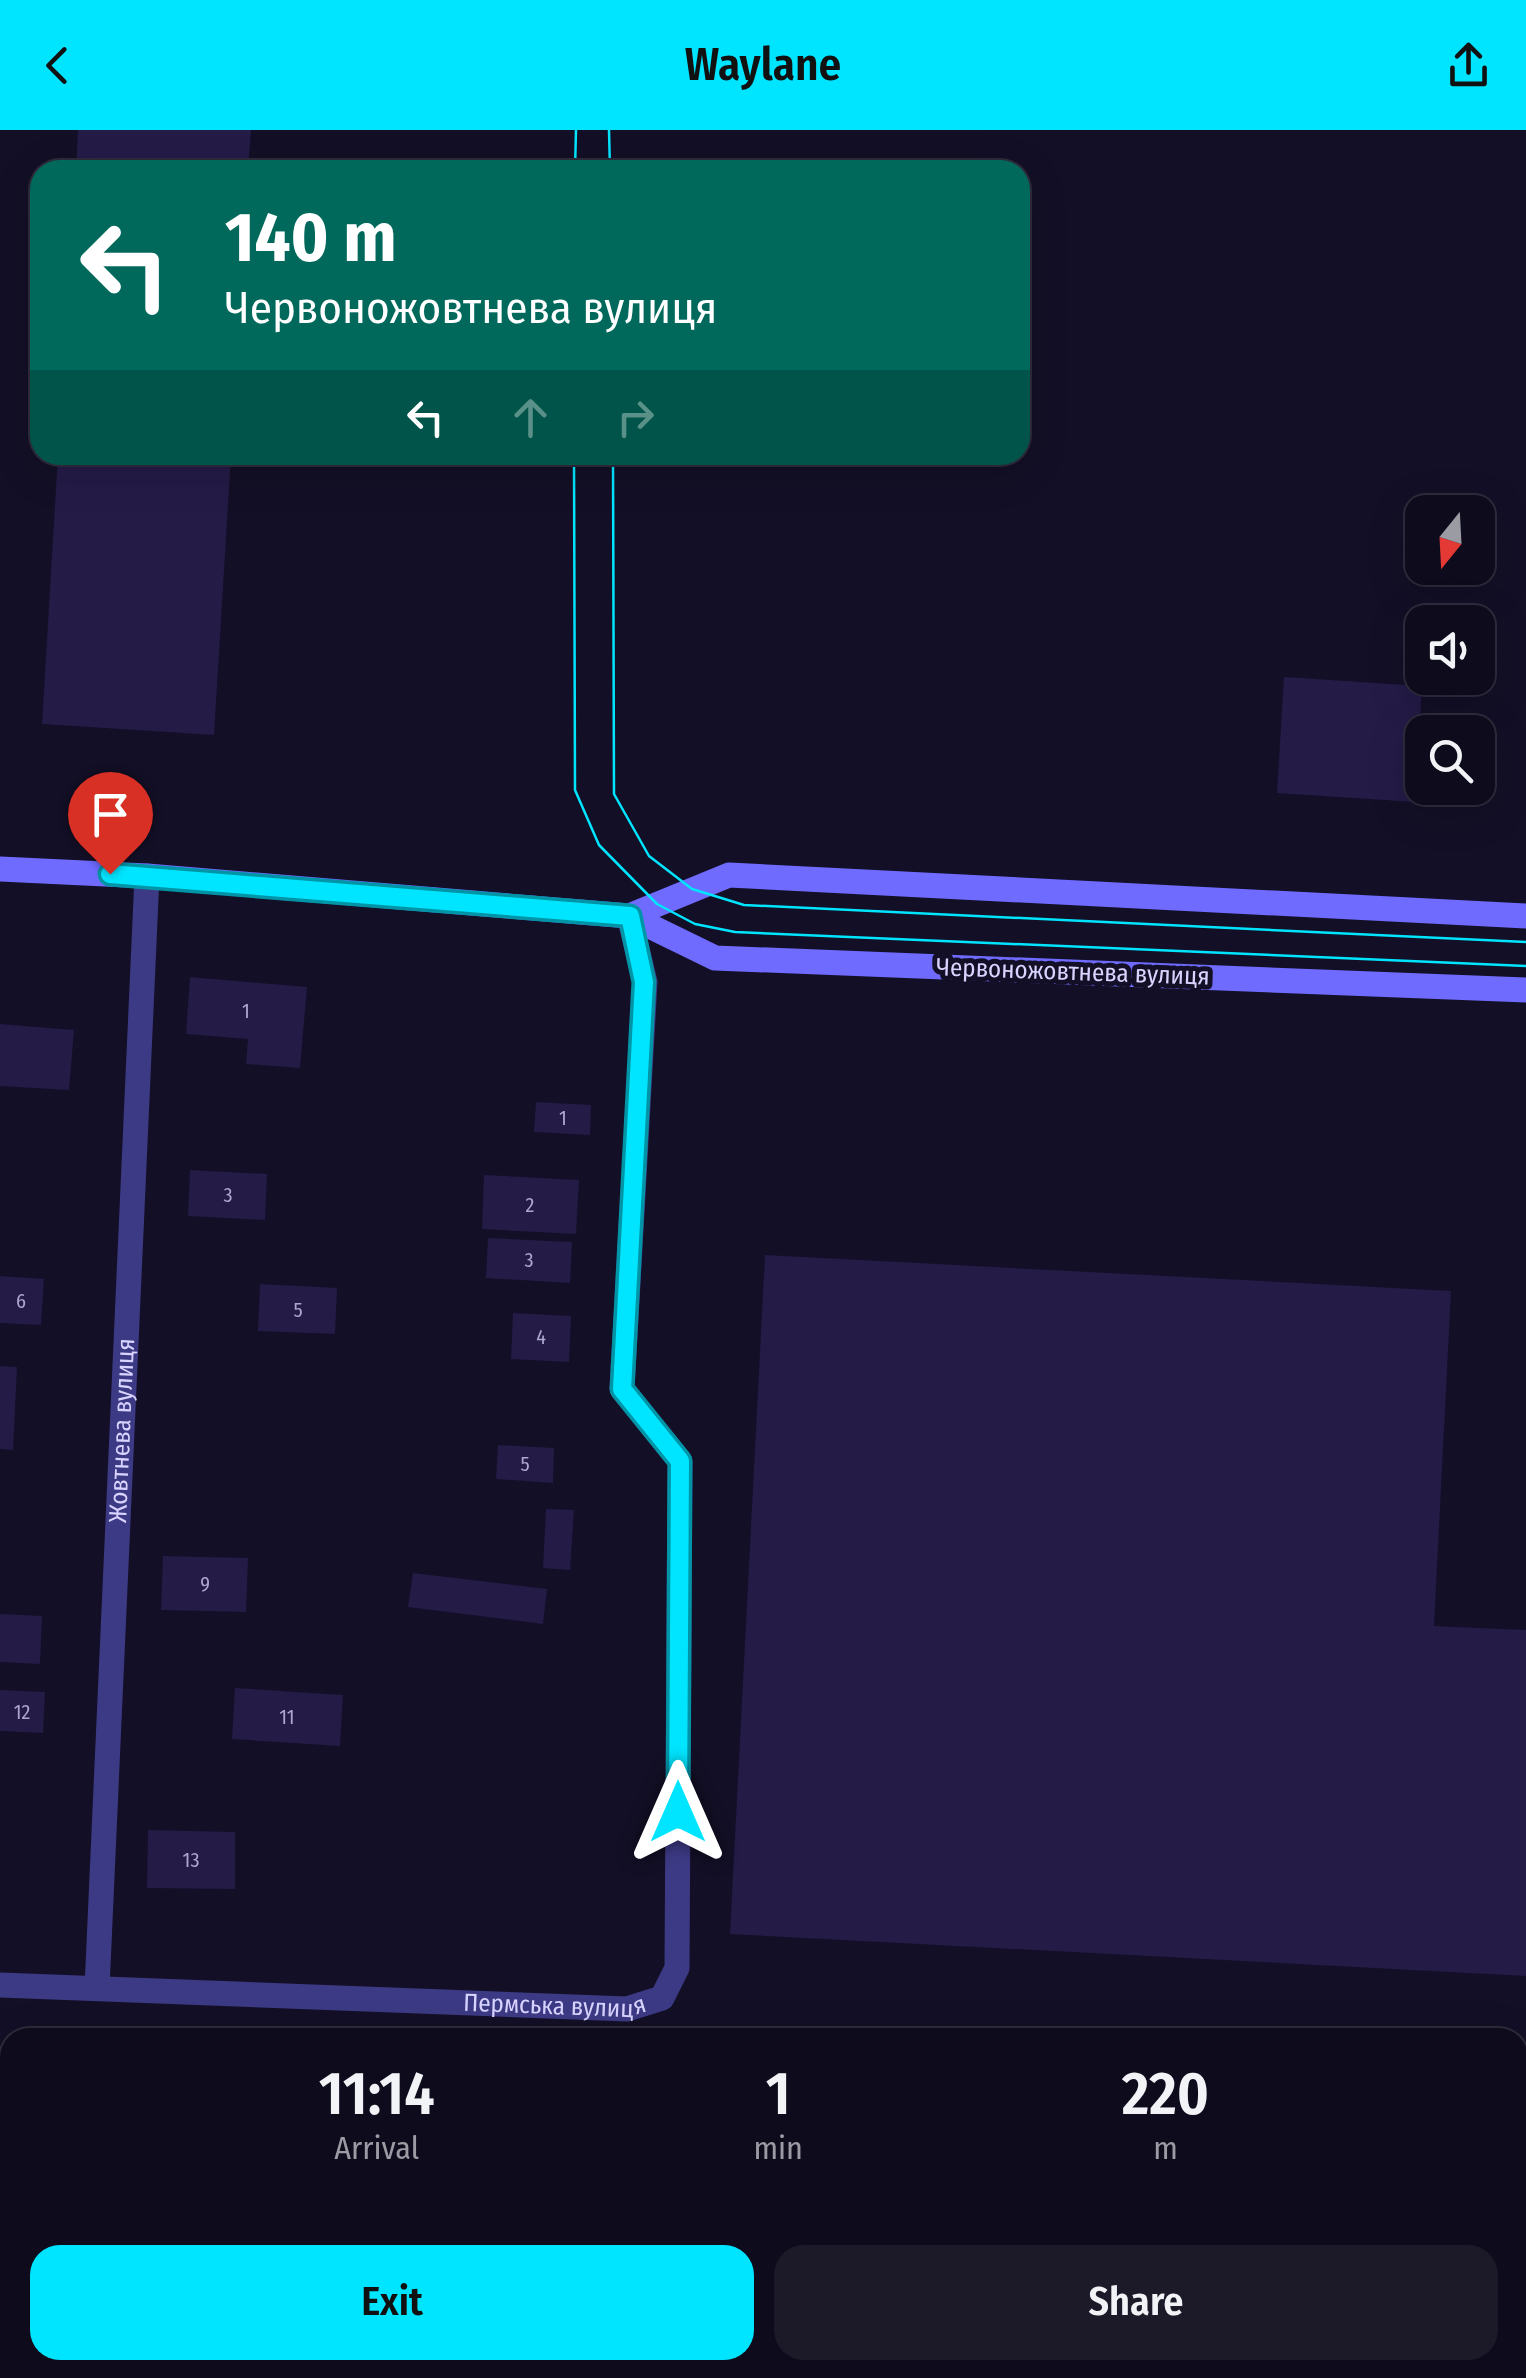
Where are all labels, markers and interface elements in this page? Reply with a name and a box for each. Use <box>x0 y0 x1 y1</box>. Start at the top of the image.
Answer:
icon: back <box>30 38 85 93</box>
text: Waylane <box>685 38 841 92</box>
icon: share <box>1441 38 1496 93</box>
text: 140 m <box>225 196 397 280</box>
icon: left <box>60 200 190 330</box>
text: Червоножовтнева вулиця <box>225 281 717 335</box>
icon: left <box>398 390 453 445</box>
icon: ahead <box>503 390 558 445</box>
icon: right <box>608 390 663 445</box>
north arrow <box>1405 495 1495 585</box>
map controls <box>1405 495 1495 805</box>
button: sound <box>1405 605 1495 695</box>
button: search <box>1405 715 1495 805</box>
pin <box>68 772 153 875</box>
icon: arrive <box>83 787 138 842</box>
street label: Червоножовтнева вулиця <box>936 952 1210 992</box>
house number: 1 <box>242 999 250 1023</box>
house number: 1 <box>559 1106 567 1130</box>
house number: 3 <box>223 1183 233 1207</box>
house number: 2 <box>526 1193 535 1217</box>
house number: 3 <box>524 1248 534 1272</box>
house number: 6 <box>16 1289 26 1313</box>
house number: 5 <box>293 1298 303 1322</box>
house number: 4 <box>536 1325 546 1349</box>
street label: Жовтнева вулиця <box>103 1338 141 1524</box>
house number: 5 <box>520 1452 530 1476</box>
house number: 9 <box>200 1572 210 1596</box>
house number: 12 <box>14 1700 30 1724</box>
house number: 11 <box>279 1705 295 1729</box>
position arrow <box>626 1760 730 1864</box>
house number: 13 <box>183 1848 199 1872</box>
street label: Пермська вулиця <box>463 1988 650 2024</box>
text: 11:14 <box>319 2058 435 2130</box>
text: 1 <box>766 2058 791 2130</box>
text: 220 <box>1122 2058 1209 2130</box>
text: Arrival <box>334 2129 419 2167</box>
text: min <box>753 2129 803 2167</box>
text: m <box>1153 2129 1178 2167</box>
button: Exit <box>30 2245 754 2360</box>
button: Share <box>774 2245 1498 2360</box>

